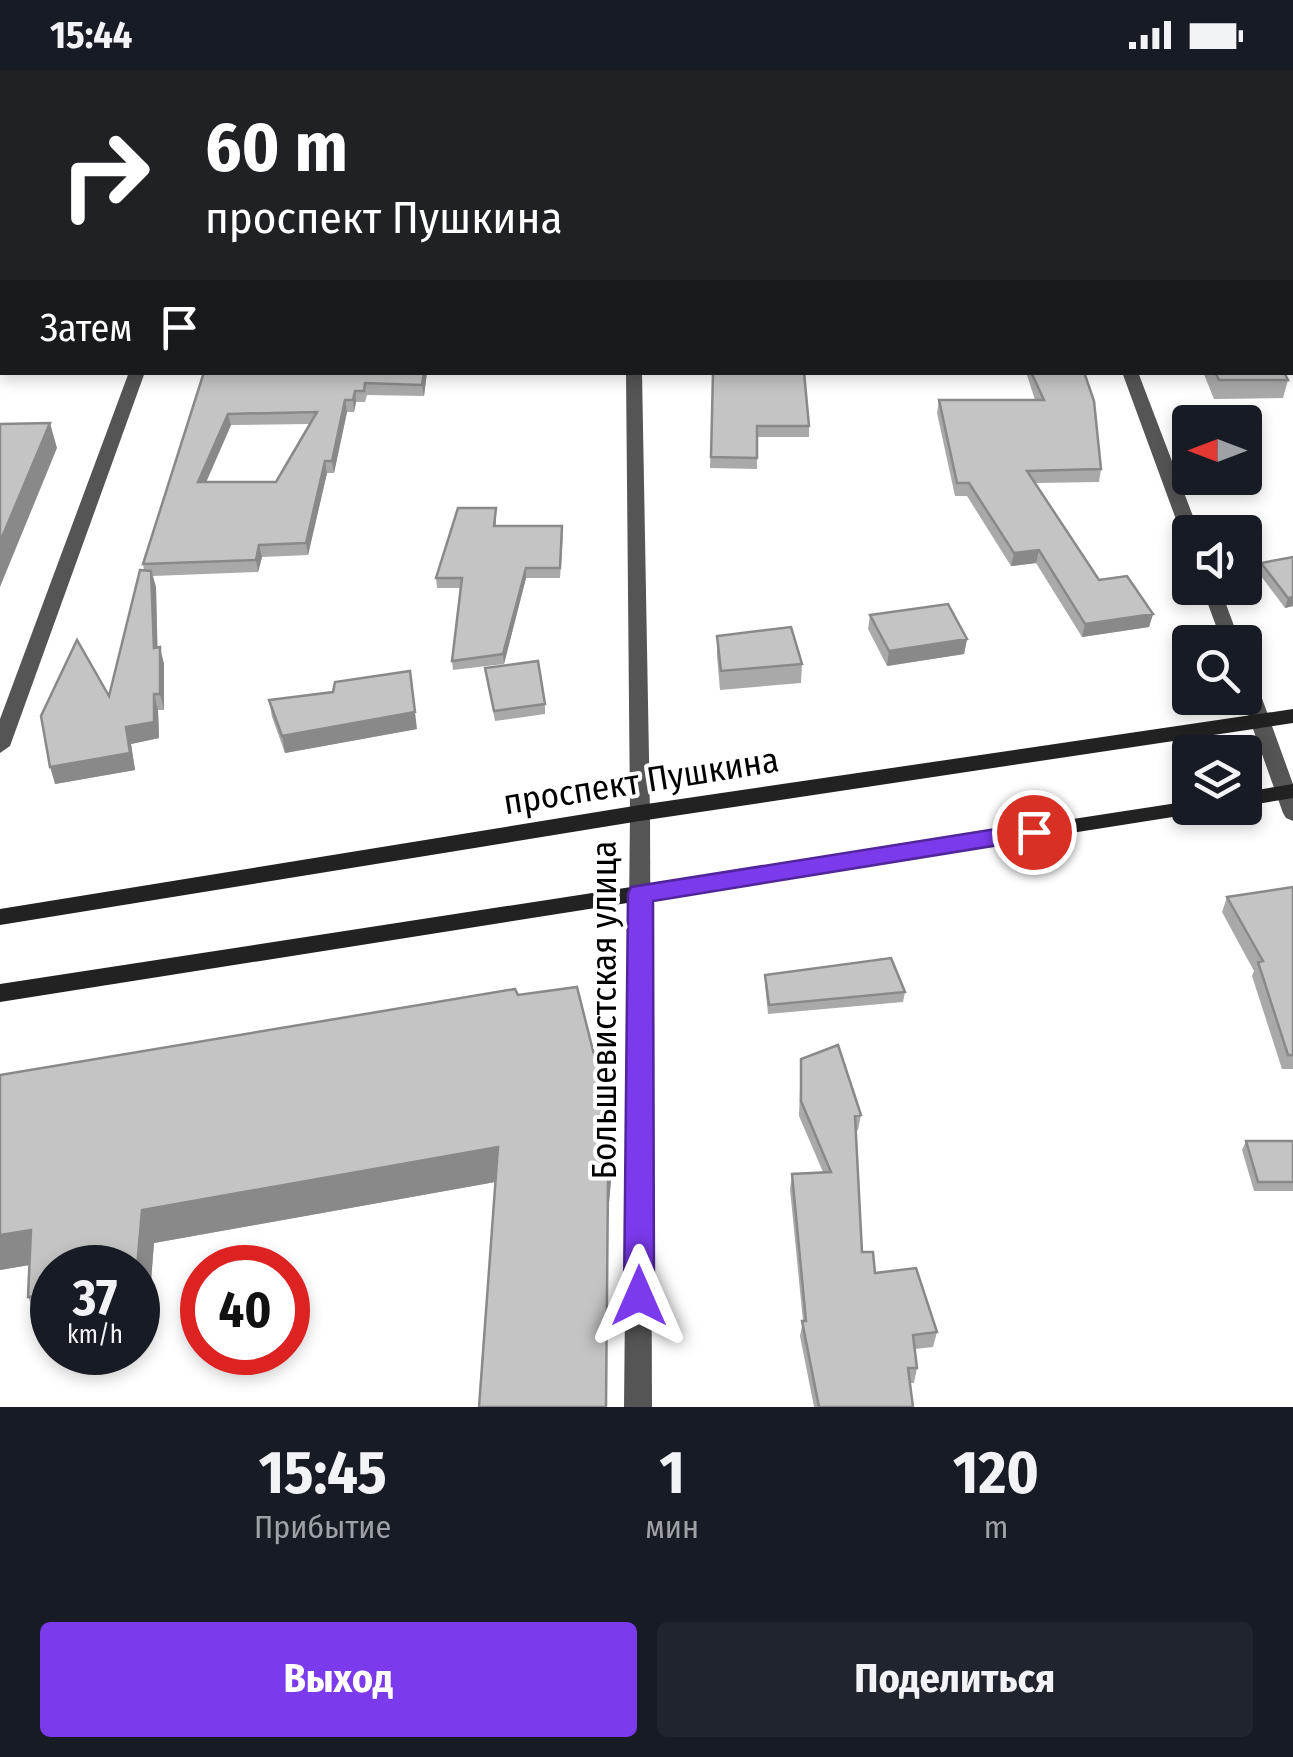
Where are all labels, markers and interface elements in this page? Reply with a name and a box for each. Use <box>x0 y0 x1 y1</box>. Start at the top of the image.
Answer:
text: 15:44 <box>50 12 132 58</box>
text: 60 m <box>205 106 348 190</box>
icon: right <box>40 110 170 240</box>
text: проспект Пушкина <box>205 191 562 245</box>
icon: arrive <box>152 300 207 355</box>
text: Затем <box>40 305 132 351</box>
north arrow <box>1172 405 1262 495</box>
map controls <box>1172 405 1262 825</box>
button: sound <box>1172 515 1262 605</box>
button: search <box>1172 625 1262 715</box>
button: layers <box>1172 735 1262 825</box>
street label: проспект Пушкина <box>500 739 782 823</box>
pin <box>992 790 1077 875</box>
icon: arrive <box>1007 805 1062 860</box>
street label: Большевистская улица <box>583 841 625 1179</box>
position arrow <box>587 1244 691 1348</box>
speed limit sign: 40 <box>180 1245 310 1375</box>
text: 37 <box>73 1268 117 1328</box>
text: km/h <box>67 1320 123 1350</box>
text: 15:45 <box>259 1437 387 1509</box>
text: 1 <box>660 1437 685 1509</box>
text: 120 <box>953 1437 1039 1509</box>
text: Прибытие <box>254 1508 391 1546</box>
text: мин <box>645 1508 699 1546</box>
text: m <box>984 1508 1008 1546</box>
button: Выход <box>40 1622 637 1737</box>
button: Поделиться <box>657 1622 1253 1737</box>

